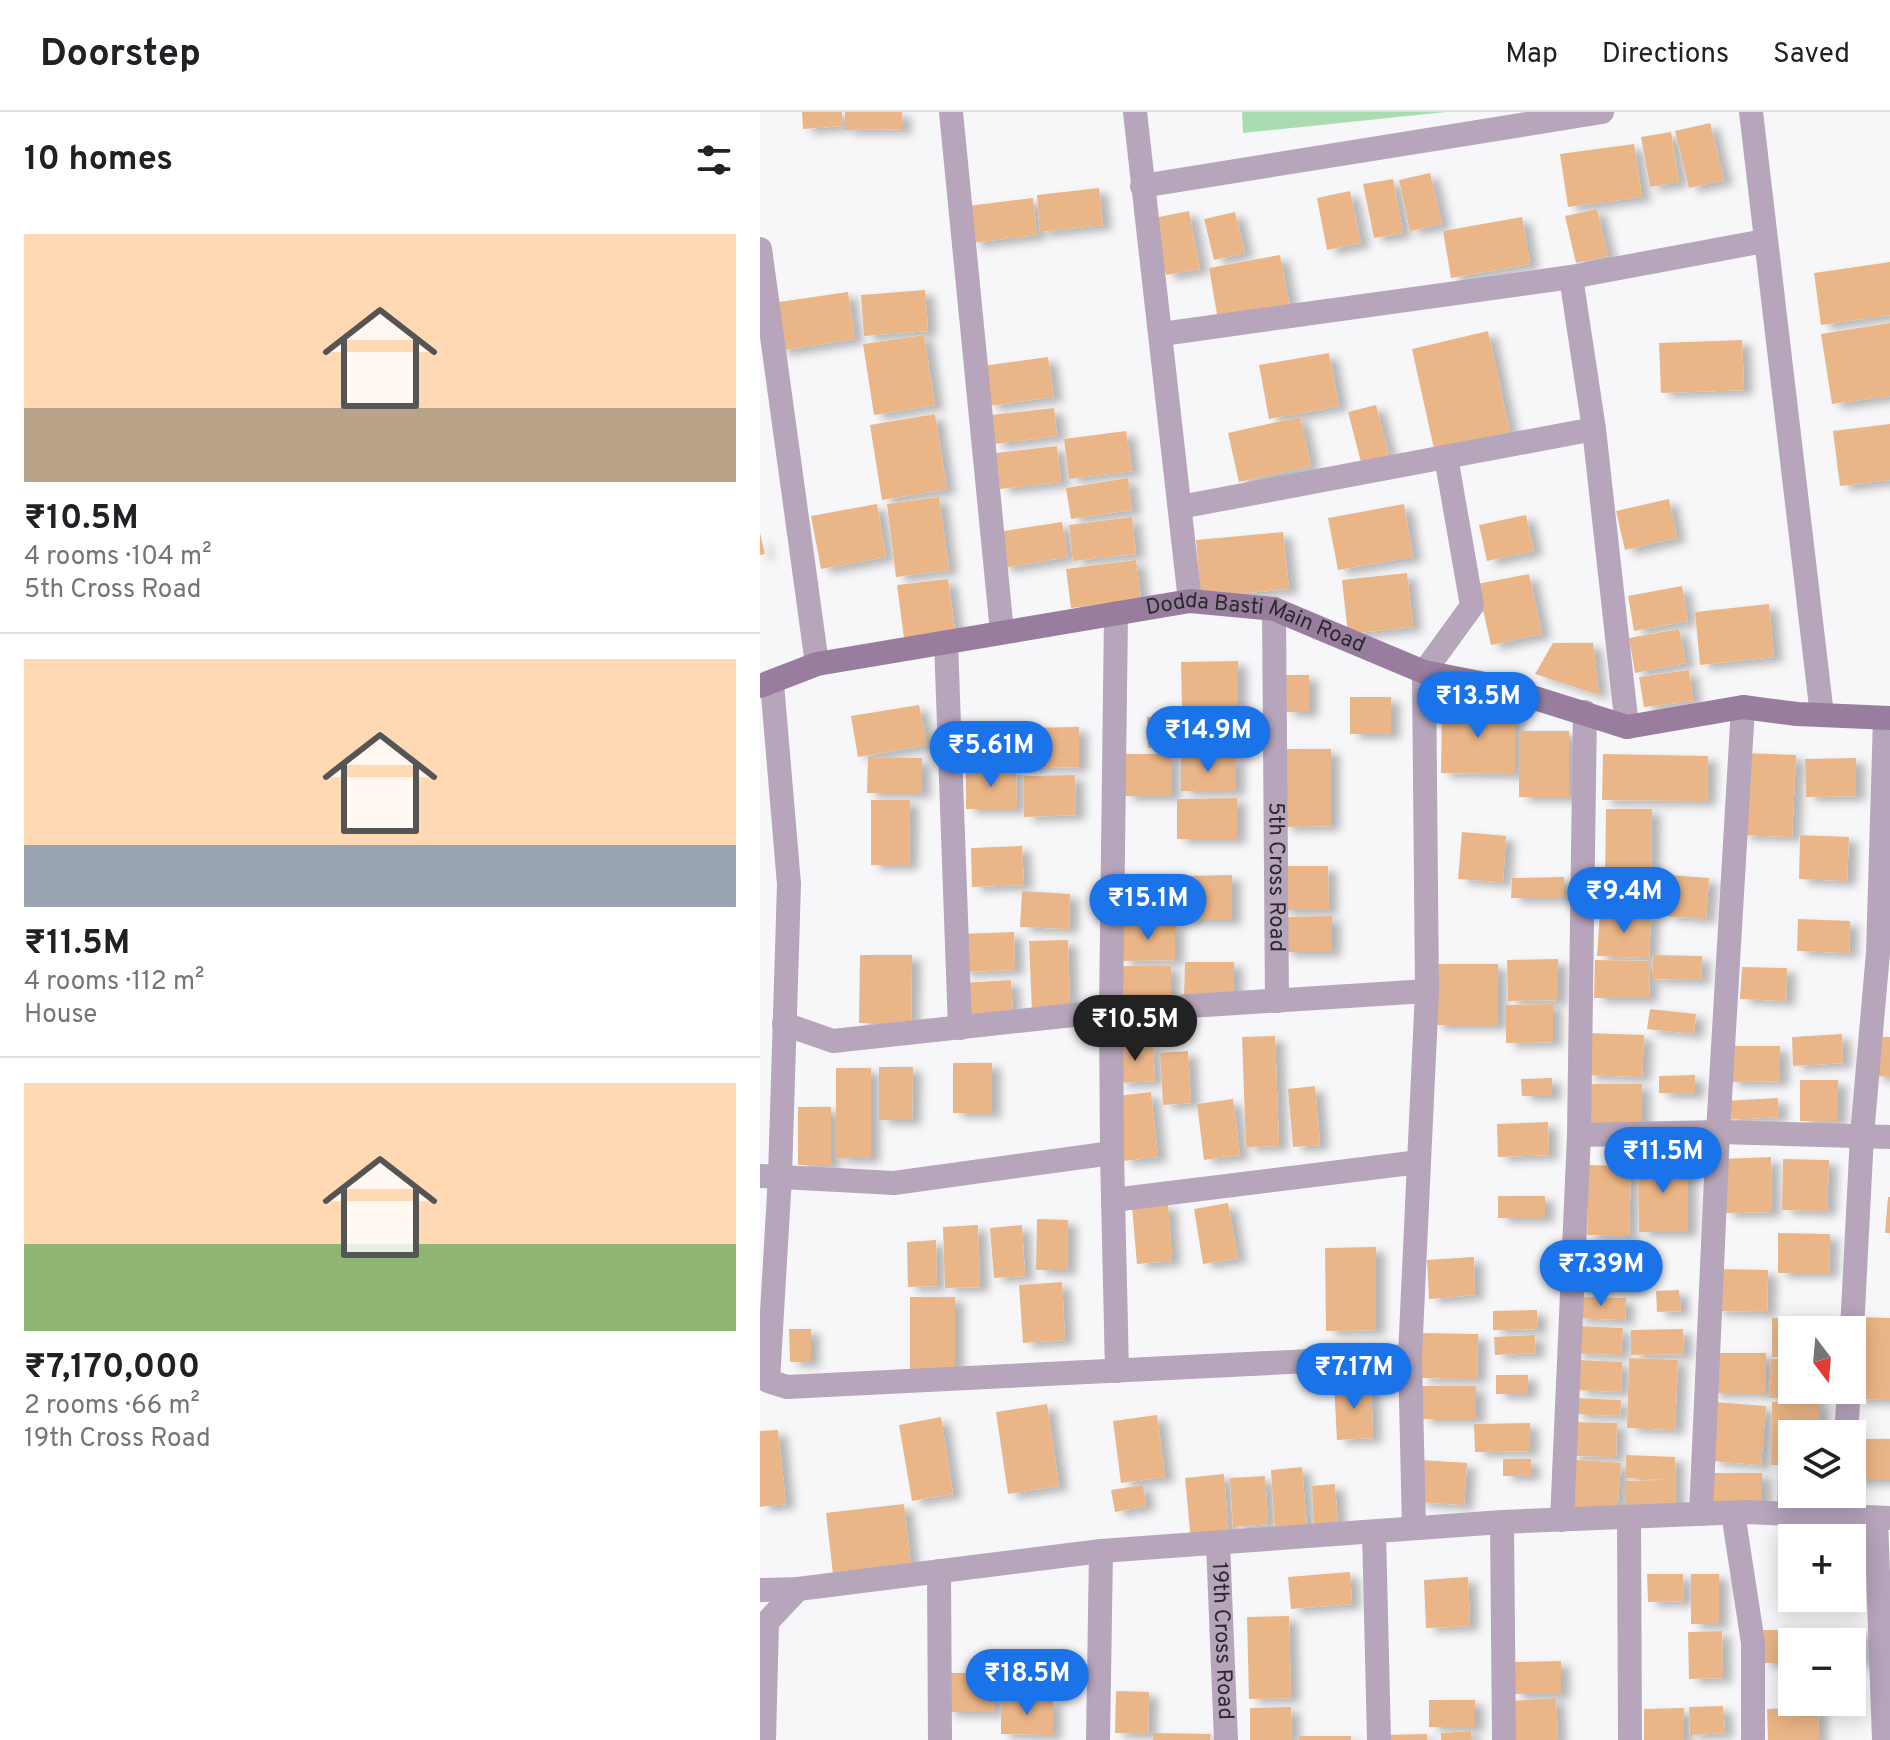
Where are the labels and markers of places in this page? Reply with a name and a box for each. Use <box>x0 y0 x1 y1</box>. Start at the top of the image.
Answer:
pin: ₹13.5M <box>1413 672 1543 740</box>
pin: ₹14.9M <box>1143 706 1273 774</box>
pin: ₹5.61M <box>926 721 1056 789</box>
pin: ₹9.4M <box>1568 867 1680 935</box>
pin: ₹15.1M <box>1083 874 1213 942</box>
pin: ₹10.5M <box>1070 995 1200 1063</box>
pin: ₹11.5M <box>1598 1127 1728 1195</box>
pin: ₹7.39M <box>1536 1240 1666 1308</box>
pin: ₹7.17M <box>1289 1343 1419 1411</box>
pin: ₹18.5M <box>962 1649 1092 1717</box>

